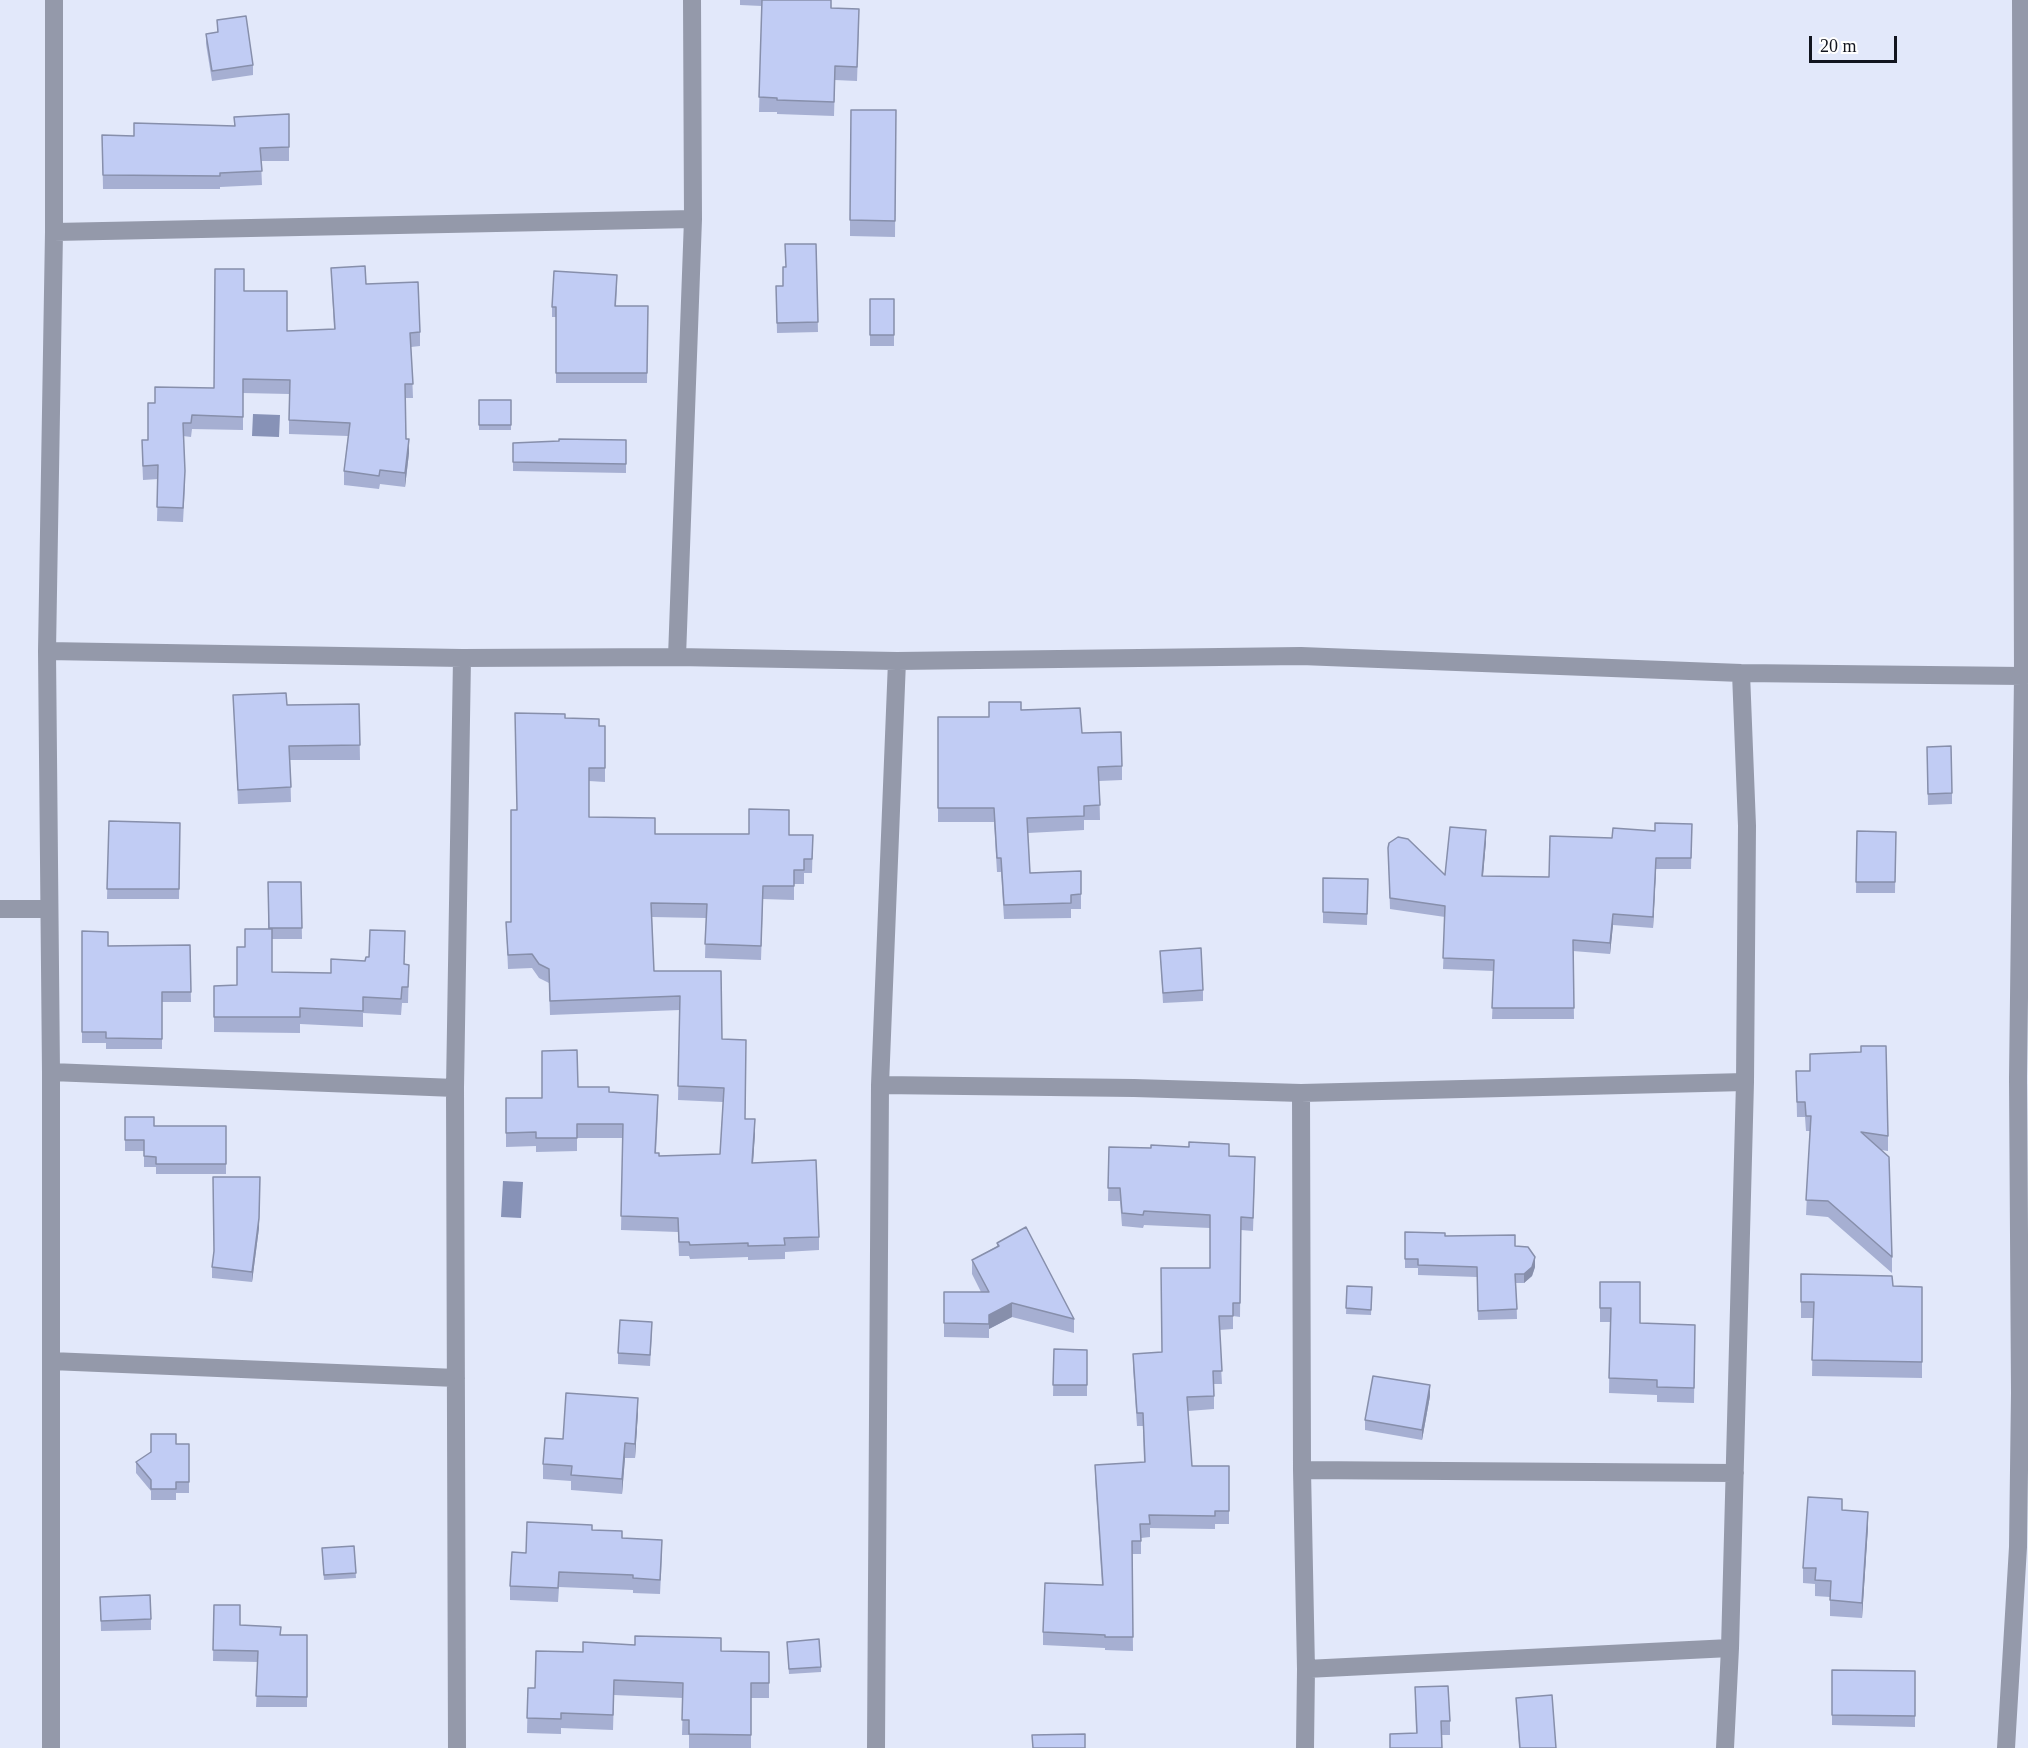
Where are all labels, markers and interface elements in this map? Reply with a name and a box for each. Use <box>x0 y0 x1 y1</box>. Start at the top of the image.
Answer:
scale bar <box>1812 24 1900 62</box>
text: 20 m <box>1820 36 1857 56</box>

